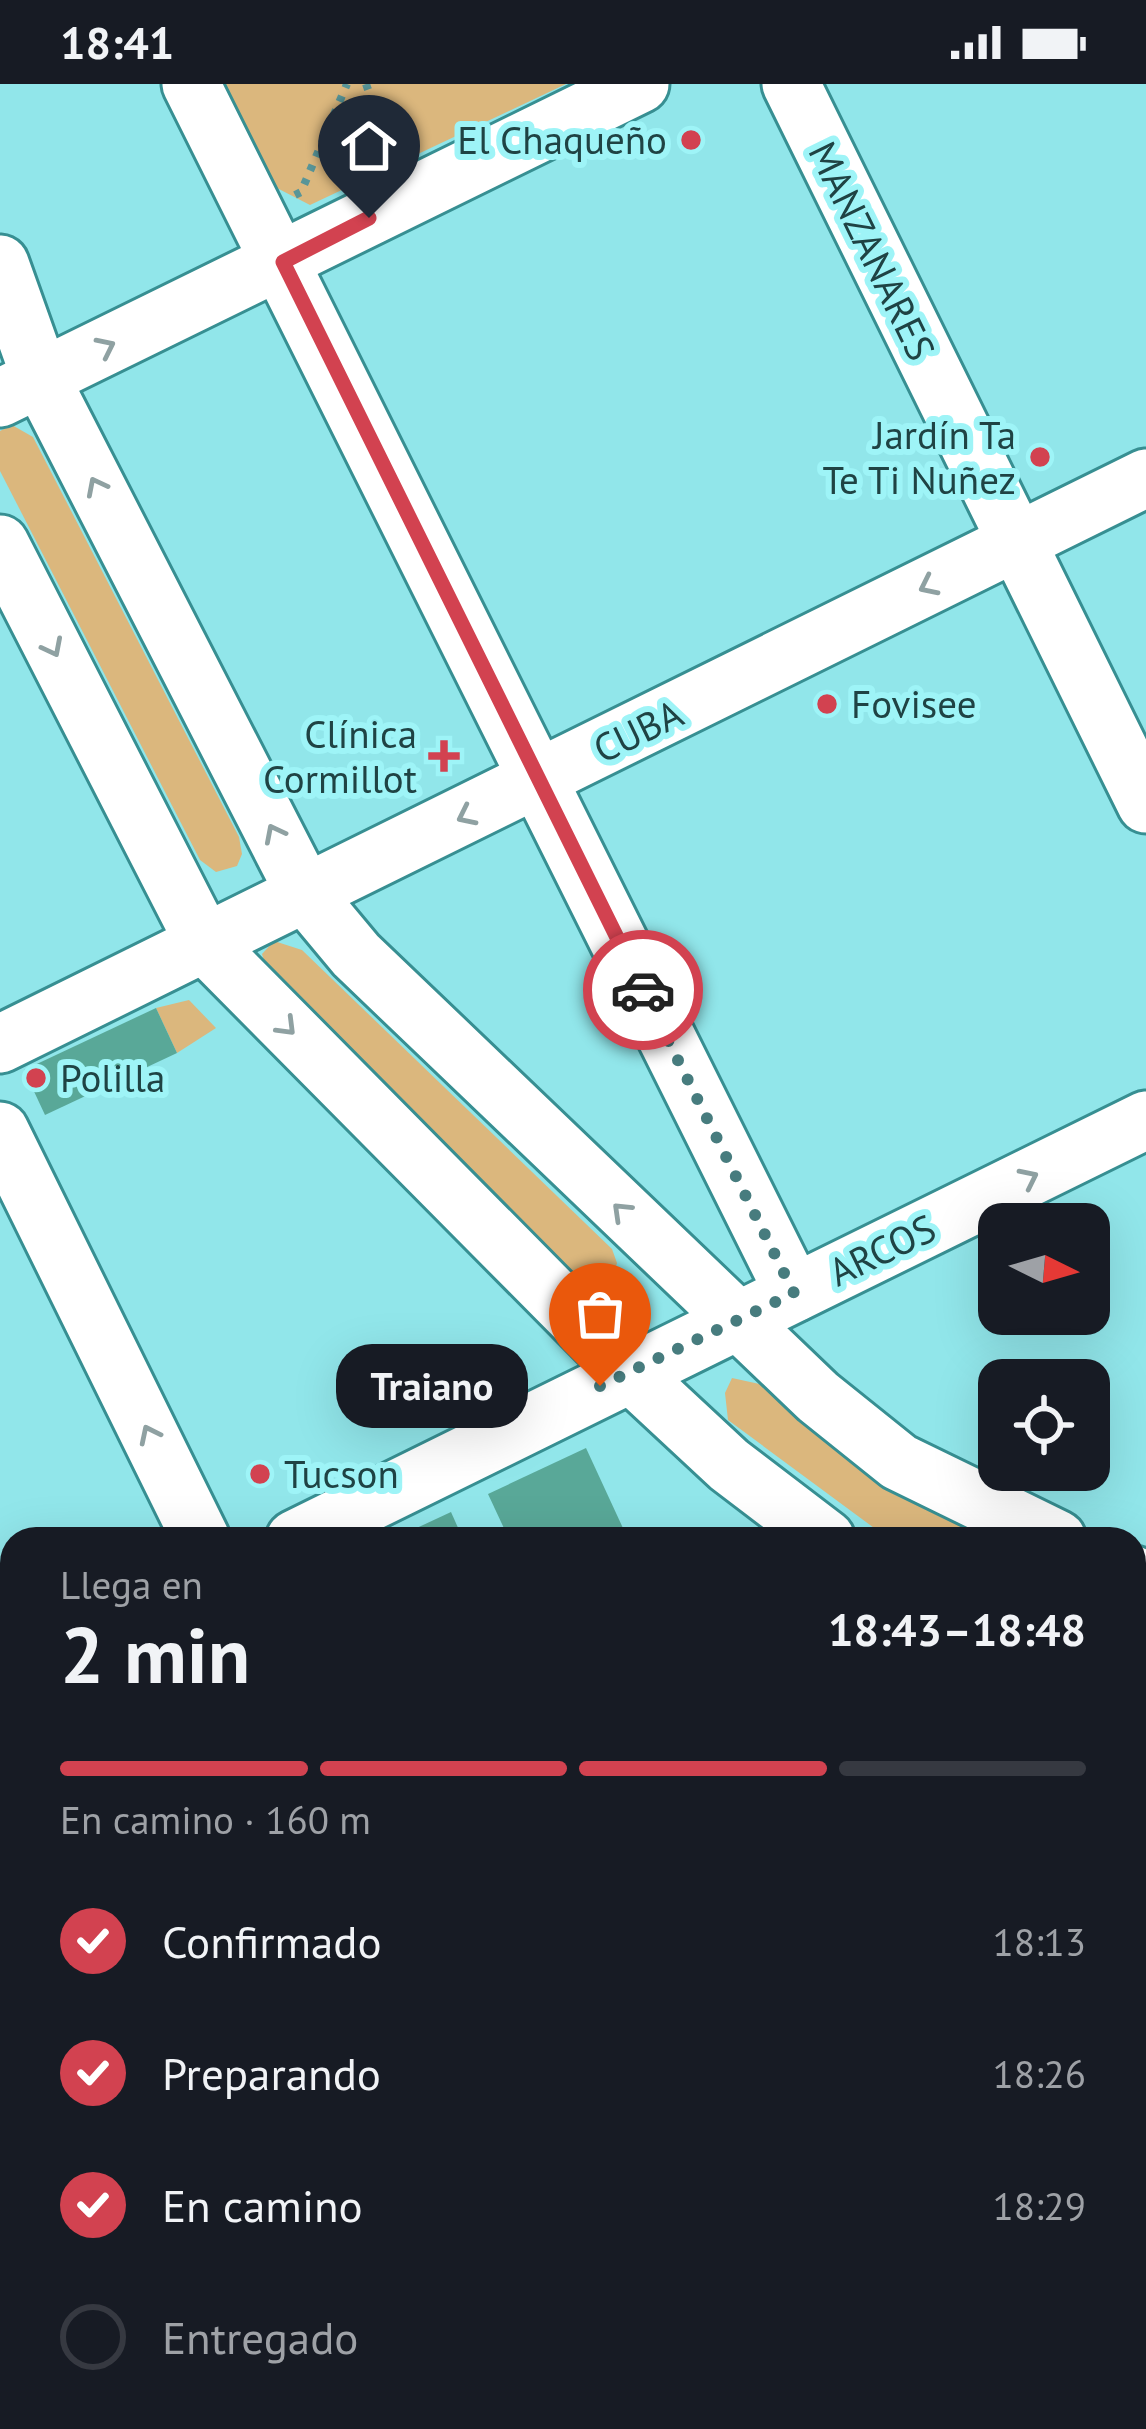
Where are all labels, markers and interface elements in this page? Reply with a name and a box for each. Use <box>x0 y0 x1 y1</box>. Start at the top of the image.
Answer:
text: 18:41 <box>60 13 174 71</box>
pin <box>318 95 420 218</box>
icon: home <box>336 113 402 179</box>
place label: El Chaqueño <box>457 114 667 165</box>
marker: El Chaqueño <box>678 127 704 153</box>
street label: MANZANARES <box>798 133 947 369</box>
one-way arrow <box>93 339 115 362</box>
place label: Jardín Ta Te Ti Nuñez <box>822 409 1016 505</box>
marker: Jardín Ta Te Ti Nuñez <box>1027 444 1053 470</box>
one-way arrow <box>87 477 110 499</box>
one-way arrow <box>919 572 941 595</box>
one-way arrow <box>39 635 62 657</box>
place label: Fovisee <box>851 678 976 729</box>
street label: CUBA <box>585 687 691 774</box>
marker: Fovisee <box>814 691 840 717</box>
place label: Clínica Cormillot <box>263 708 417 804</box>
marker: Clínica Cormillot <box>428 740 460 772</box>
one-way arrow <box>457 801 479 824</box>
one-way arrow <box>266 823 289 845</box>
courier <box>583 930 703 1050</box>
icon: car <box>610 957 676 1023</box>
one-way arrow <box>273 1013 295 1035</box>
place label: Polilla <box>60 1052 165 1103</box>
marker: Polilla <box>23 1065 49 1091</box>
one-way arrow <box>1016 1169 1038 1192</box>
street label: ARCOS <box>820 1202 944 1297</box>
one-way arrow <box>613 1203 635 1225</box>
north arrow <box>978 1203 1110 1335</box>
map controls <box>978 1203 1110 1491</box>
pin <box>549 1263 651 1386</box>
icon: bag <box>567 1281 633 1347</box>
callout: Traiano <box>336 1344 528 1428</box>
button: locate <box>978 1359 1110 1491</box>
text: Traiano <box>370 1360 494 1411</box>
one-way arrow <box>140 1425 163 1446</box>
place label: Tucson <box>284 1448 399 1499</box>
marker: Tucson <box>247 1461 273 1487</box>
text: Llega en <box>60 1559 203 1610</box>
text: 18:43–18:48 <box>828 1600 1086 1658</box>
text: 2 min <box>60 1604 250 1705</box>
text: En camino · 160 m <box>60 1794 371 1845</box>
icon: check <box>60 1908 126 1974</box>
text: Confirmado <box>162 1912 382 1970</box>
text: 18:13 <box>992 1916 1086 1967</box>
icon: check <box>60 2040 126 2106</box>
text: Preparando <box>162 2044 381 2102</box>
text: 18:26 <box>992 2048 1086 2099</box>
icon: check <box>60 2172 126 2238</box>
text: En camino <box>162 2176 363 2234</box>
text: 18:29 <box>992 2180 1086 2231</box>
text: Entregado <box>162 2308 358 2366</box>

